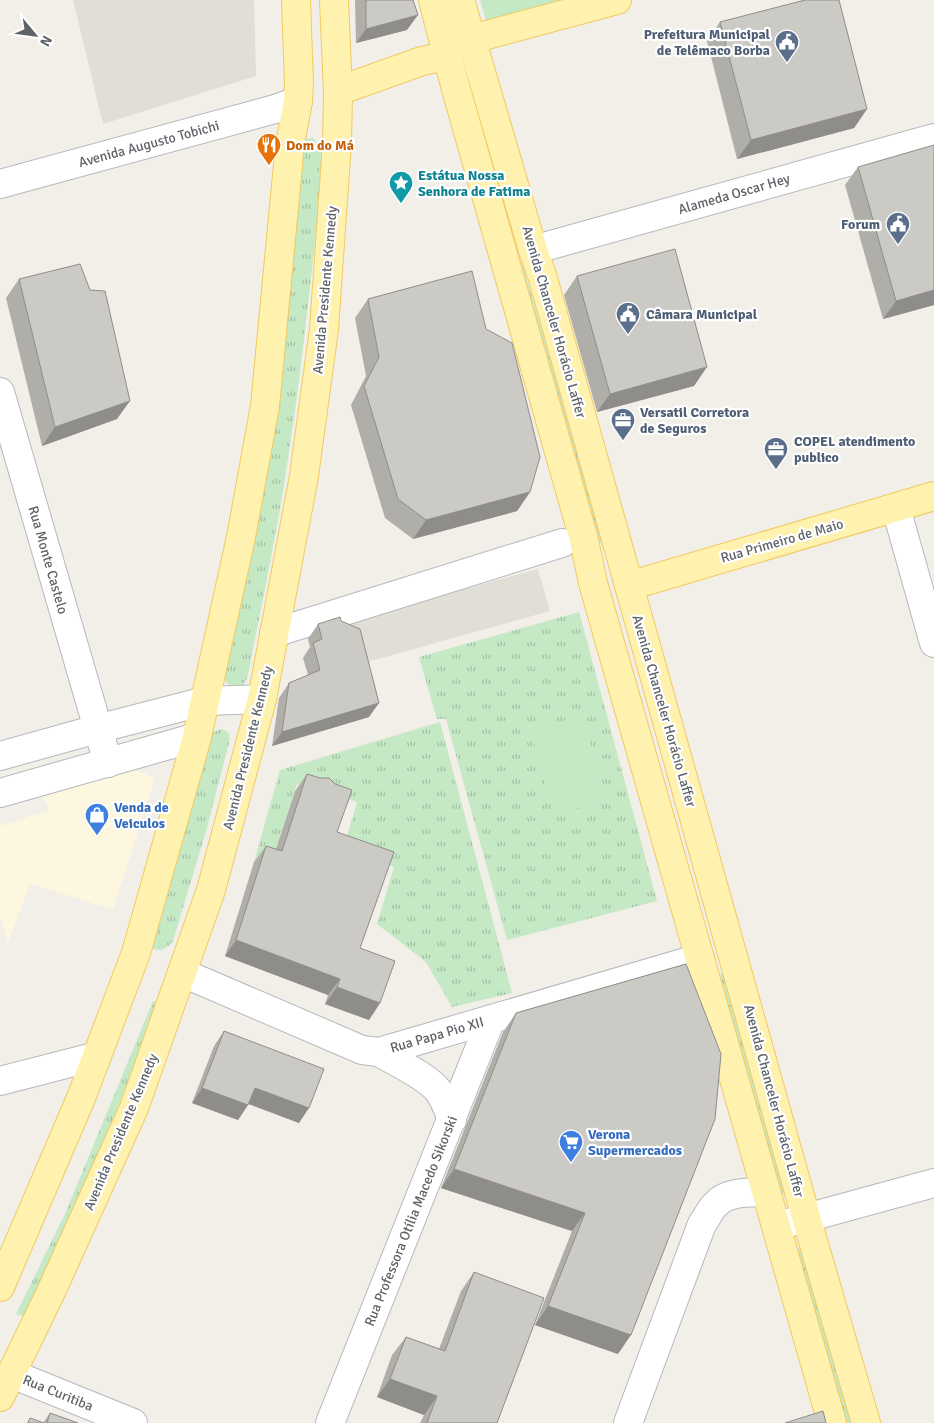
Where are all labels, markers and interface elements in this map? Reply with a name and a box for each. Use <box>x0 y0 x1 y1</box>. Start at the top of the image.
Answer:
north arrow <box>10 10 60 60</box>
place label: Prefeitura Municipal de Telêmaco Borba <box>644 26 771 59</box>
public building icon: Prefeitura Municipal de Telêmaco Borba <box>774 29 800 63</box>
text: N <box>36 33 56 49</box>
street label: Avenida Augusto Tobichi <box>77 117 221 171</box>
restaurant icon: Dom do Má <box>256 132 282 166</box>
place label: Dom do Má <box>286 137 354 154</box>
place label: Estátua Nossa Senhora de Fatima <box>418 167 531 200</box>
place icon: Estátua Nossa Senhora de Fatima <box>388 170 414 204</box>
street label: Alameda Oscar Hey <box>676 170 792 218</box>
street label: Avenida Presidente Kennedy <box>309 205 341 375</box>
public building icon: Forum <box>885 211 911 245</box>
place label: Forum <box>841 216 880 233</box>
street label: Avenida Chanceler Horácio Laffer <box>518 224 590 421</box>
public building icon: Câmara Municipal <box>615 301 641 335</box>
place label: Câmara Municipal <box>646 306 758 323</box>
place label: Versatil Corretora de Seguros <box>640 404 749 437</box>
office icon: Versatil Corretora de Seguros <box>610 407 636 441</box>
place label: COPEL atendimento publico <box>794 433 915 466</box>
office icon: COPEL atendimento publico <box>763 436 789 470</box>
street label: Rua Monte Castelo <box>24 504 72 616</box>
street label: Rua Primeiro de Maio <box>719 515 845 567</box>
street label: Avenida Chanceler Horácio Laffer <box>628 613 700 810</box>
street label: Avenida Presidente Kennedy <box>219 664 277 832</box>
place label: Venda de Veiculos <box>114 799 169 832</box>
shop icon: Venda de Veiculos <box>84 802 110 836</box>
street label: Avenida Chanceler Horácio Laffer <box>740 1003 808 1200</box>
street label: Rua Papa Pio XII <box>388 1013 486 1057</box>
street label: Avenida Presidente Kennedy <box>80 1051 162 1213</box>
street label: Rua Professora Otília Macedo Sikorski <box>361 1113 461 1329</box>
place label: Verona Supermercados <box>588 1126 682 1159</box>
supermarket icon: Verona Supermercados <box>558 1129 584 1163</box>
street label: Rua Curitiba <box>20 1371 96 1415</box>

